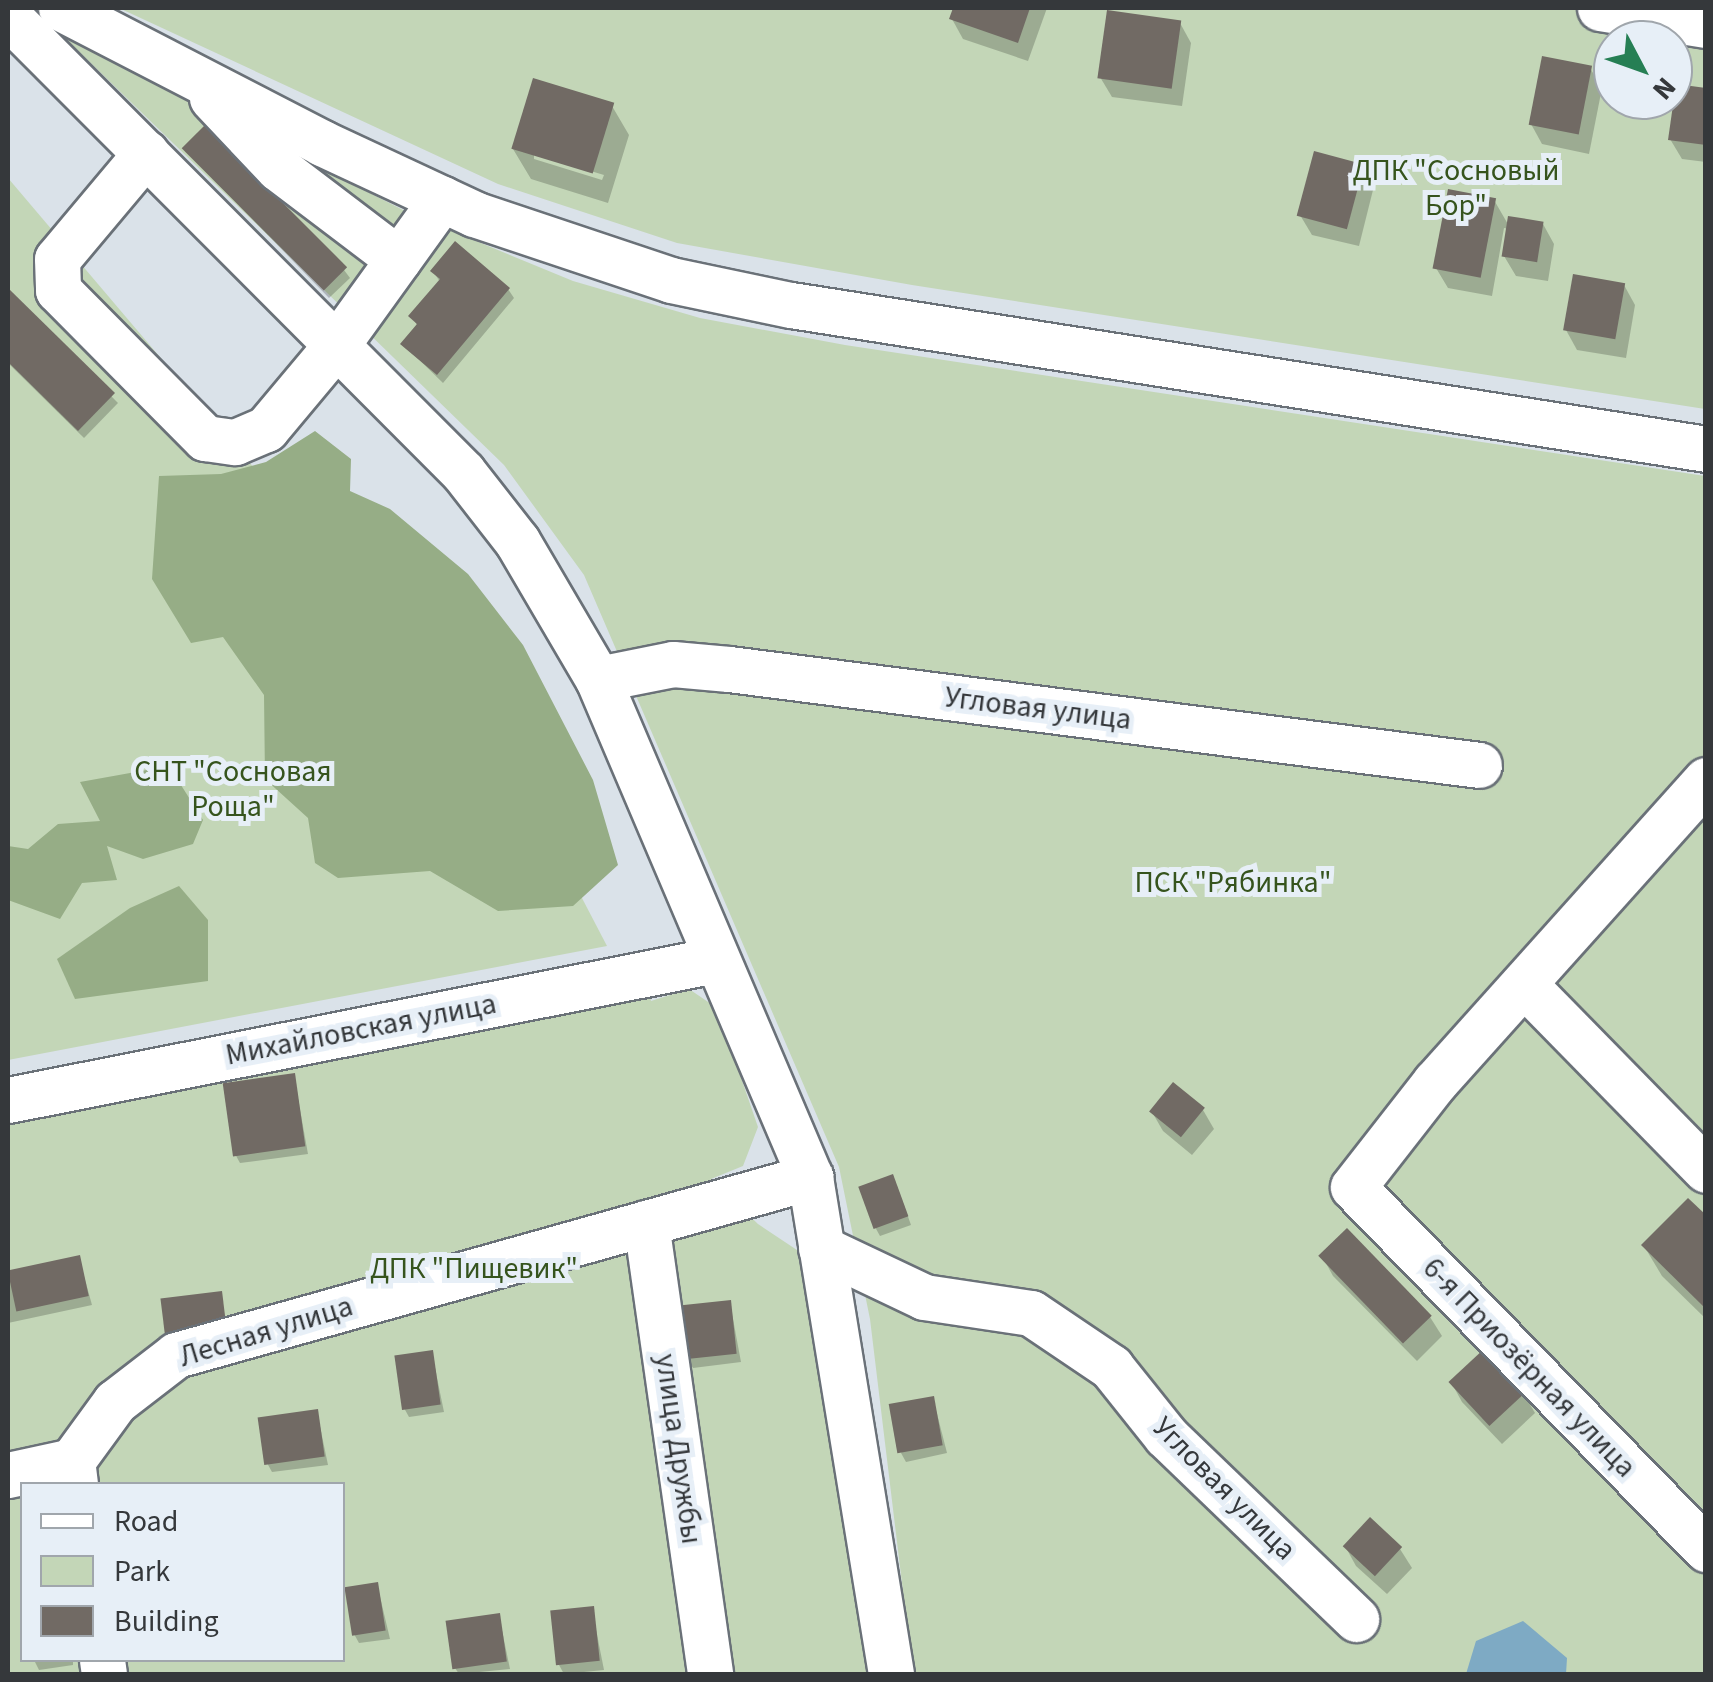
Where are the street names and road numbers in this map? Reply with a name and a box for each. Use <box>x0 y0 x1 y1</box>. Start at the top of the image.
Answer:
street label: Угловая улица <box>943 680 1133 738</box>
street label: Михайловская улица <box>223 986 499 1074</box>
street label: 6-я Приозёрная улица <box>1415 1251 1643 1485</box>
street label: Лесная улица <box>175 1289 357 1375</box>
street label: улица Дружбы <box>647 1352 709 1546</box>
street label: Угловая улица <box>1145 1410 1303 1568</box>

